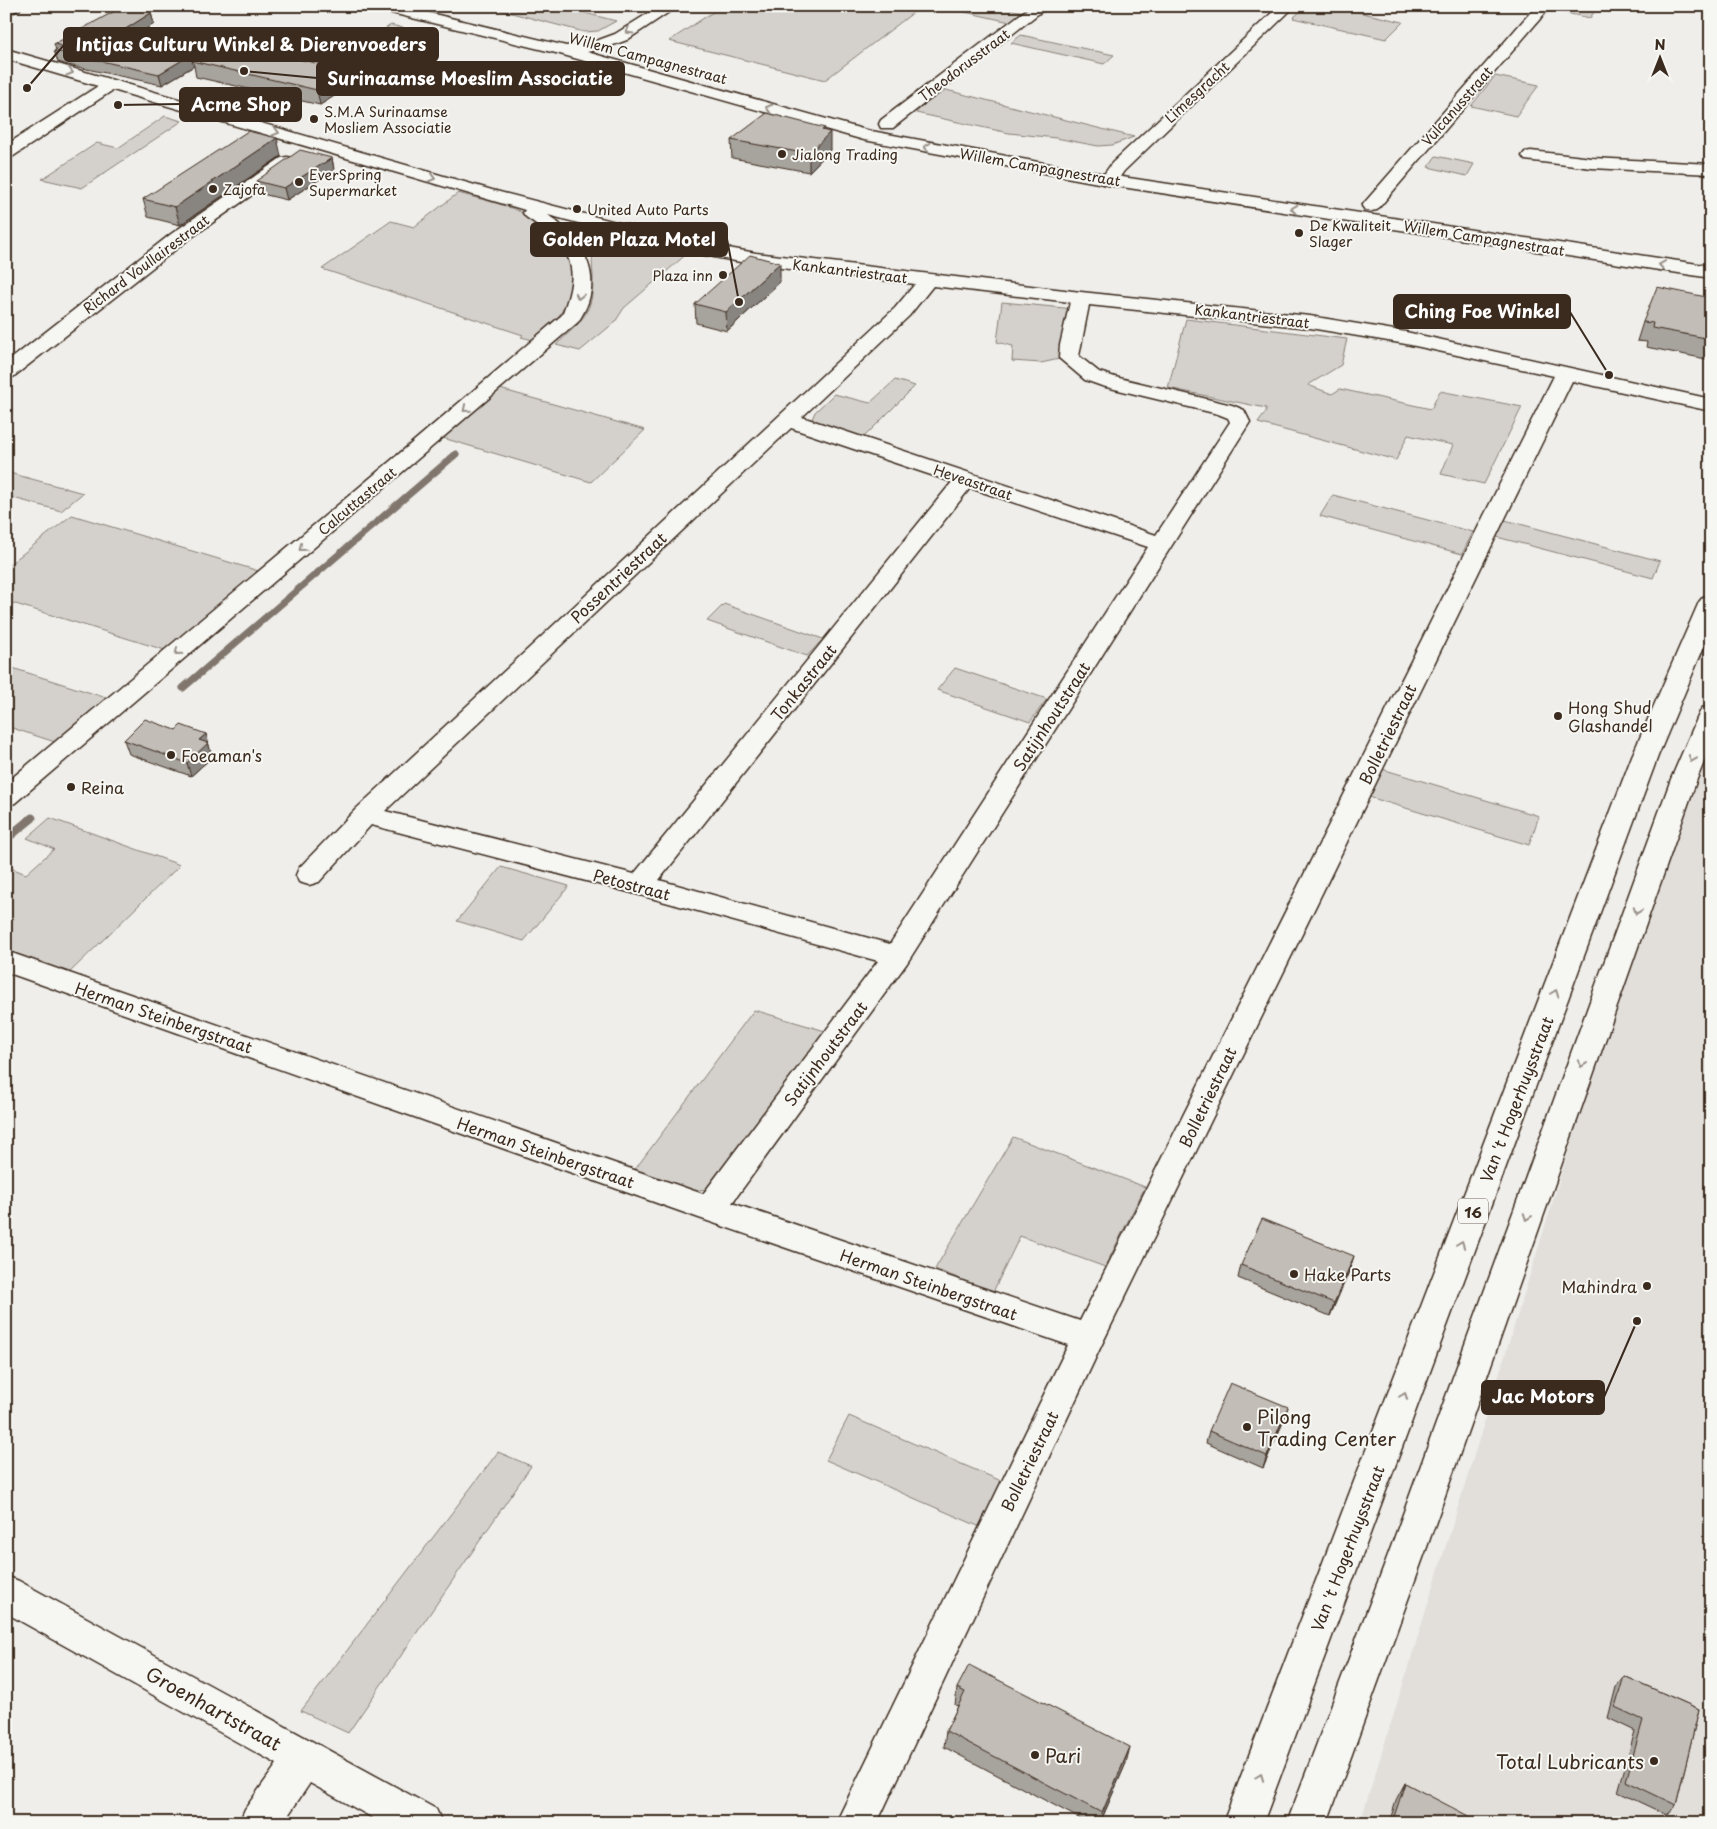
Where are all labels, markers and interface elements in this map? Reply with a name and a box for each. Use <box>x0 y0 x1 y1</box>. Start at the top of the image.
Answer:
street label: Theodorusstraat <box>914 23 1014 106</box>
one-way arrow <box>626 25 635 35</box>
street label: Willem Campagnestraat <box>567 27 730 89</box>
callout: Intijas Culturu Winkel & Dierenvoeders <box>64 28 438 61</box>
text: Intijas Culturu Winkel & Dierenvoeders <box>76 30 427 57</box>
north arrow <box>1634 32 1684 82</box>
text: N <box>1654 34 1666 55</box>
street label: Limesgracht <box>1160 56 1234 128</box>
street label: Vulcanusstraat <box>1416 61 1498 151</box>
callout: Surinaamse Moeslim Associatie <box>317 62 624 95</box>
text: Surinaamse Moeslim Associatie <box>327 64 613 91</box>
one-way arrow <box>65 67 74 77</box>
callout: Acme Shop <box>180 88 301 121</box>
text: Acme Shop <box>190 90 291 117</box>
place label: S.M.A Surinaamse Mosliem Associatie <box>324 101 451 138</box>
one-way arrow <box>766 104 774 114</box>
marker: S.M.A Surinaamse Mosliem Associatie <box>308 113 320 125</box>
one-way arrow <box>272 127 280 137</box>
one-way arrow <box>923 142 931 152</box>
street label: Willem Campagnestraat <box>958 143 1122 192</box>
place label: Jialong Trading <box>792 144 898 165</box>
marker: Jialong Trading <box>776 148 788 160</box>
place label: EverSpring Supermarket <box>309 164 397 201</box>
one-way arrow <box>428 173 436 183</box>
marker: EverSpring Supermarket <box>293 176 305 188</box>
place label: Zajofa <box>223 179 266 200</box>
marker: Zajofa <box>207 183 219 195</box>
place label: United Auto Parts <box>587 199 709 220</box>
marker: United Auto Parts <box>571 203 583 215</box>
one-way arrow <box>1290 204 1299 214</box>
street label: Richard Voullairestraat <box>78 209 214 319</box>
place label: De Kwaliteit Slager <box>1309 215 1391 252</box>
street label: Willem Campagnestraat <box>1402 215 1566 261</box>
callout: Golden Plaza Motel <box>531 223 727 256</box>
text: Golden Plaza Motel <box>542 225 716 252</box>
marker: De Kwaliteit Slager <box>1293 227 1305 239</box>
street label: Kankantriestraat <box>791 254 909 288</box>
one-way arrow <box>1658 261 1667 271</box>
place label: Plaza inn <box>653 265 713 286</box>
marker: Plaza inn <box>717 269 729 281</box>
one-way arrow <box>574 291 585 300</box>
callout: Ching Foe Winkel <box>1394 295 1570 328</box>
text: Ching Foe Winkel <box>1405 297 1559 324</box>
street label: Kankantriestraat <box>1193 299 1311 333</box>
one-way arrow <box>463 403 472 412</box>
street label: Heveastraat <box>931 459 1015 505</box>
street label: Calcuttastraat <box>313 462 401 540</box>
street label: Possentriestraat <box>564 526 672 628</box>
one-way arrow <box>299 542 308 550</box>
street label: Tonkastraat <box>764 638 842 726</box>
one-way arrow <box>174 647 183 656</box>
street label: Satijnhoutstraat <box>1007 656 1096 775</box>
street label: Bolletriestraat <box>1352 679 1422 788</box>
place label: Hong Shud Glashandel <box>1568 695 1653 737</box>
marker: Hong Shud Glashandel <box>1552 710 1564 722</box>
place label: Foeaman's <box>181 743 262 767</box>
marker: Foeaman's <box>165 749 177 761</box>
one-way arrow <box>1688 754 1699 763</box>
place label: Reina <box>81 775 124 799</box>
marker: Reina <box>65 781 77 793</box>
street label: Petostraat <box>591 862 674 906</box>
one-way arrow <box>1633 907 1643 915</box>
street label: Herman Steinbergstraat <box>72 975 256 1059</box>
one-way arrow <box>1549 989 1559 998</box>
street label: Satijnhoutstraat <box>778 995 873 1111</box>
street label: Van 't Hogerhuysstraat <box>1473 1012 1559 1185</box>
street label: Bolletriestraat <box>1172 1042 1242 1151</box>
one-way arrow <box>1578 1060 1588 1068</box>
street label: Herman Steinbergstraat <box>454 1110 638 1194</box>
road number: 16 <box>1458 1198 1488 1224</box>
one-way arrow <box>1523 1213 1533 1221</box>
one-way arrow <box>1455 1240 1465 1248</box>
street label: Herman Steinbergstraat <box>837 1242 1021 1326</box>
place label: Hake Parts <box>1304 1262 1391 1286</box>
marker: Hake Parts <box>1288 1268 1300 1280</box>
place label: Mahindra <box>1561 1274 1637 1298</box>
marker: Mahindra <box>1641 1280 1653 1292</box>
callout: Jac Motors <box>1482 1381 1604 1414</box>
text: Jac Motors <box>1492 1382 1595 1409</box>
one-way arrow <box>1398 1392 1408 1401</box>
place label: Pilong Trading Center <box>1257 1402 1396 1452</box>
street label: Bolletriestraat <box>994 1406 1064 1515</box>
marker: Pilong Trading Center <box>1241 1421 1253 1433</box>
street label: Van 't Hogerhuysstraat <box>1304 1461 1390 1634</box>
street label: Groenhartstraat <box>141 1659 287 1757</box>
place label: Pari <box>1045 1741 1081 1769</box>
place label: Total Lubricants <box>1496 1747 1644 1775</box>
marker: Pari <box>1029 1749 1041 1761</box>
marker: Total Lubricants <box>1648 1755 1660 1767</box>
one-way arrow <box>1254 1773 1264 1782</box>

